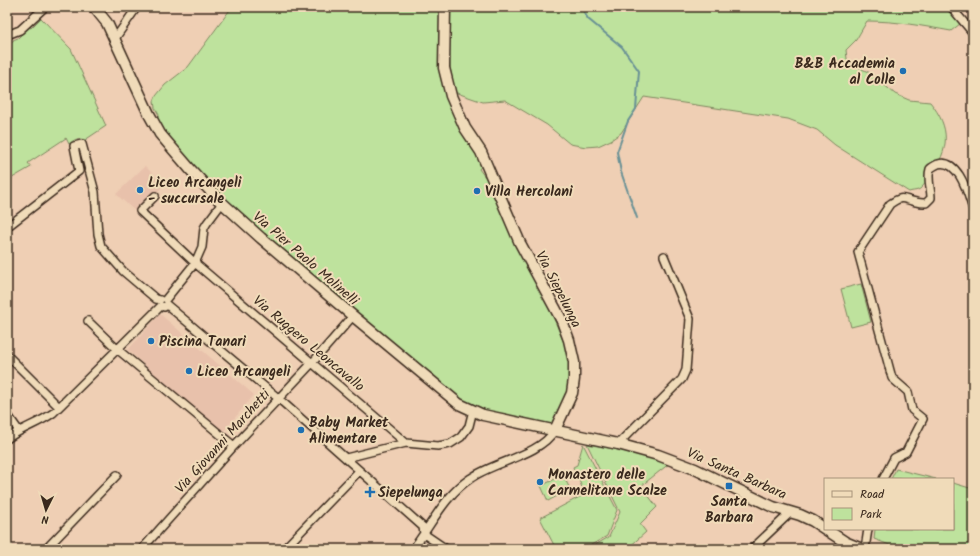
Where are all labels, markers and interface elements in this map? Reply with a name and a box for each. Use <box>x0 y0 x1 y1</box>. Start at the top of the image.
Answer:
place label: B&B Accademia al Colle <box>795 53 895 91</box>
marker: B&B Accademia al Colle <box>898 66 908 76</box>
place label: Liceo Arcangeli - succursale <box>148 172 242 210</box>
place label: Villa Hercolani <box>485 181 573 203</box>
marker: Liceo Arcangeli - succursale <box>135 185 145 195</box>
marker: Villa Hercolani <box>472 186 482 196</box>
street label: Via Pier Paolo Molinelli <box>247 206 364 312</box>
street label: Via Siepelunga <box>529 247 587 332</box>
street label: Via Ruggero Leoncavallo <box>248 290 369 397</box>
place label: Piscina Tanari <box>159 331 246 353</box>
marker: Piscina Tanari <box>146 336 156 346</box>
place label: Liceo Arcangeli <box>197 361 291 383</box>
marker: Liceo Arcangeli <box>184 366 194 376</box>
street label: Via Giovanni Marchetti <box>170 384 276 499</box>
place label: Baby Market Alimentare <box>309 412 389 450</box>
marker: Baby Market Alimentare <box>296 425 306 435</box>
street label: Via Santa Barbara <box>683 442 790 506</box>
place label: Monastero delle Carmelitane Scalze <box>548 464 667 502</box>
marker: Monastero delle Carmelitane Scalze <box>535 477 545 487</box>
legend <box>824 478 954 530</box>
marker: Santa Barbara <box>724 481 734 491</box>
place label: Siepelunga <box>378 482 443 504</box>
text: Road <box>860 485 885 504</box>
marker: Siepelunga <box>365 487 375 497</box>
north arrow <box>26 490 66 530</box>
place label: Santa Barbara <box>705 491 753 529</box>
text: Park <box>860 505 882 524</box>
text: N <box>41 510 49 528</box>

